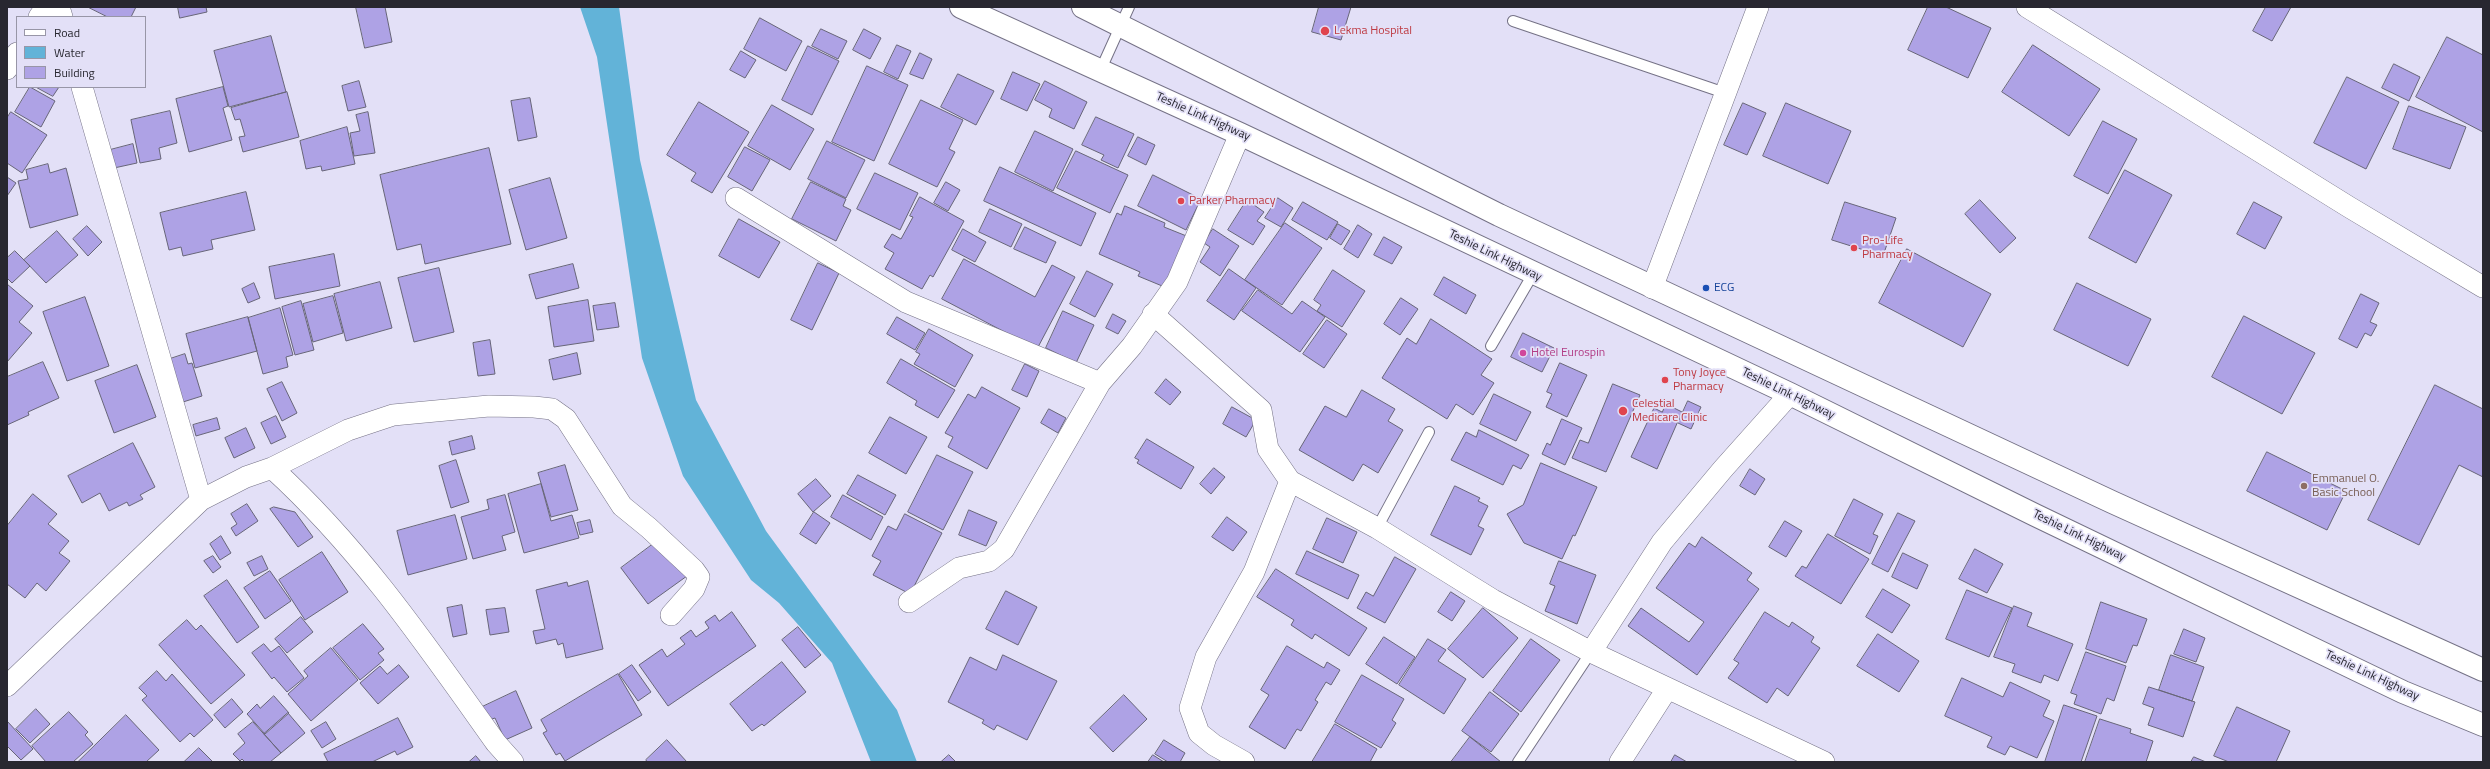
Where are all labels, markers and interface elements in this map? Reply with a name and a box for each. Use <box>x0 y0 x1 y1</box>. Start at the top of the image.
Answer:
legend <box>16 16 146 88</box>
text: Road <box>54 23 80 42</box>
place label: Lekma Hospital <box>1334 24 1412 38</box>
marker: Lekma Hospital <box>1319 25 1331 37</box>
text: Water <box>54 43 85 62</box>
text: Building <box>54 63 95 82</box>
street label: Teshie Link Highway <box>1154 90 1252 144</box>
place label: Parker Pharmacy <box>1189 194 1275 208</box>
marker: Parker Pharmacy <box>1176 196 1186 206</box>
street label: Teshie Link Highway <box>1446 227 1544 285</box>
place label: Pro-Life Pharmacy <box>1862 234 1913 262</box>
marker: Pro-Life Pharmacy <box>1849 243 1859 253</box>
place label: ECG <box>1714 281 1734 295</box>
marker: ECG <box>1701 283 1711 293</box>
place label: Hotel Eurospin <box>1531 346 1605 360</box>
marker: Hotel Eurospin <box>1518 348 1528 358</box>
street label: Teshie Link Highway <box>1739 365 1837 423</box>
place label: Tony Joyce Pharmacy <box>1673 366 1726 394</box>
marker: Tony Joyce Pharmacy <box>1660 375 1670 385</box>
place label: Celestial Medicare Clinic <box>1632 397 1707 425</box>
marker: Celestial Medicare Clinic <box>1617 405 1629 417</box>
place label: Emmanuel O. Basic School <box>2312 472 2379 500</box>
marker: Emmanuel O. Basic School <box>2299 481 2309 491</box>
street label: Teshie Link Highway <box>2030 507 2128 565</box>
street label: Teshie Link Highway <box>2323 648 2421 704</box>

